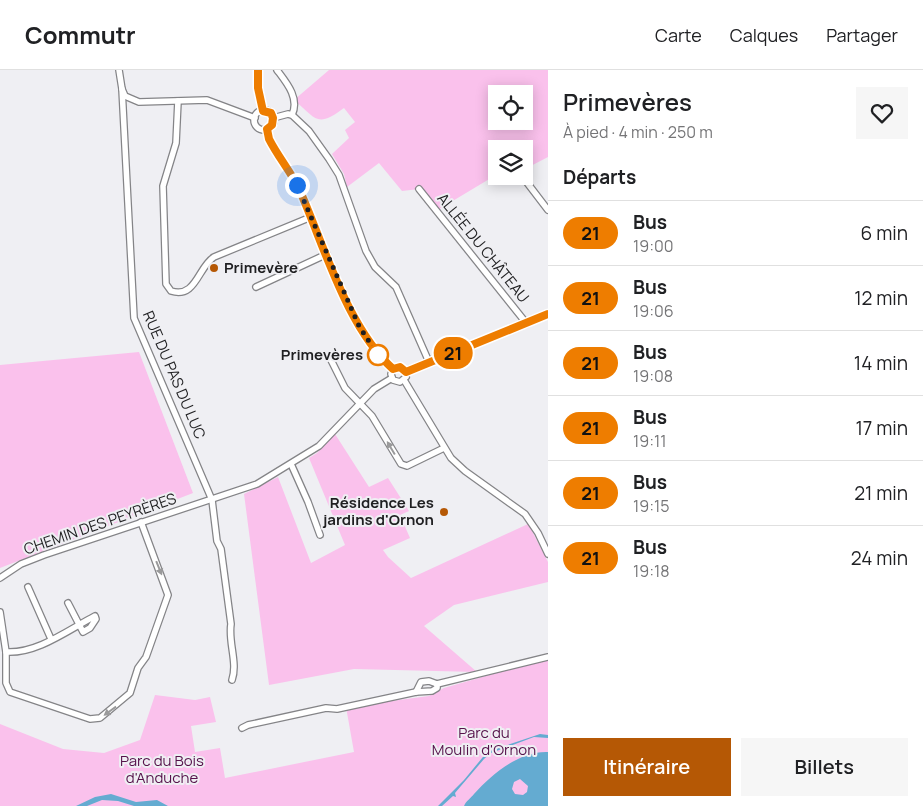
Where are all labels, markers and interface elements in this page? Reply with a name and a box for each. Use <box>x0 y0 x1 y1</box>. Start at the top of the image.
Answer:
text: Commutr <box>25 18 136 51</box>
text: Carte <box>655 23 702 47</box>
text: Calques <box>730 23 798 47</box>
text: Partager <box>826 23 898 47</box>
map controls <box>488 85 533 185</box>
button: locate <box>488 85 533 130</box>
text: Primevères <box>563 85 692 118</box>
button: heart <box>856 87 908 139</box>
text: À pied · 4 min · 250 m <box>563 121 713 143</box>
button: layers <box>488 140 533 185</box>
text: Départs <box>563 164 636 190</box>
your location <box>285 173 310 198</box>
street label: ALLÉE DU CHÂTEAU <box>433 188 534 307</box>
text: Bus <box>633 209 667 235</box>
text: 6 min <box>861 220 908 246</box>
text: 21 <box>581 221 600 245</box>
text: 19:00 <box>633 235 673 257</box>
place label: Primevère <box>224 257 298 278</box>
marker: Primevère <box>208 262 220 274</box>
text: Bus <box>633 274 667 300</box>
text: 12 min <box>854 285 908 311</box>
text: 21 <box>581 286 600 310</box>
text: 19:06 <box>633 300 674 322</box>
street label: RUE DU PAS DU LUC <box>138 307 211 442</box>
line badge: 21 <box>430 337 476 369</box>
text: Bus <box>633 339 667 365</box>
text: 21 <box>444 341 462 365</box>
place label: Primevères <box>281 344 363 365</box>
marker: Primevères <box>367 344 389 366</box>
text: 14 min <box>854 350 908 376</box>
text: 21 <box>581 351 600 375</box>
text: 19:08 <box>633 365 673 387</box>
text: Bus <box>633 404 667 430</box>
text: 17 min <box>855 415 908 441</box>
text: 21 <box>581 416 600 440</box>
text: 19:11 <box>633 430 666 452</box>
one-way arrow <box>387 441 396 454</box>
text: Bus <box>633 469 667 495</box>
text: 21 min <box>854 480 908 506</box>
text: 21 <box>581 481 600 505</box>
street label: CHEMIN DES PEYRÈRES <box>21 488 179 560</box>
place label: Résidence Les jardins d'Ornon <box>322 492 434 530</box>
text: 19:15 <box>633 495 669 517</box>
marker: Résidence Les jardins d'Ornon <box>438 506 450 518</box>
text: Bus <box>633 534 667 560</box>
text: 24 min <box>851 545 908 571</box>
text: 21 <box>581 546 600 570</box>
text: 19:18 <box>633 560 669 582</box>
one-way arrow <box>155 561 163 576</box>
one-way arrow <box>103 706 117 716</box>
park label: Parc du Moulin d'Ornon <box>432 722 536 760</box>
button: Itinéraire <box>563 738 731 796</box>
button: Billets <box>741 738 908 796</box>
park label: Parc du Bois d'Anduche <box>120 750 204 788</box>

